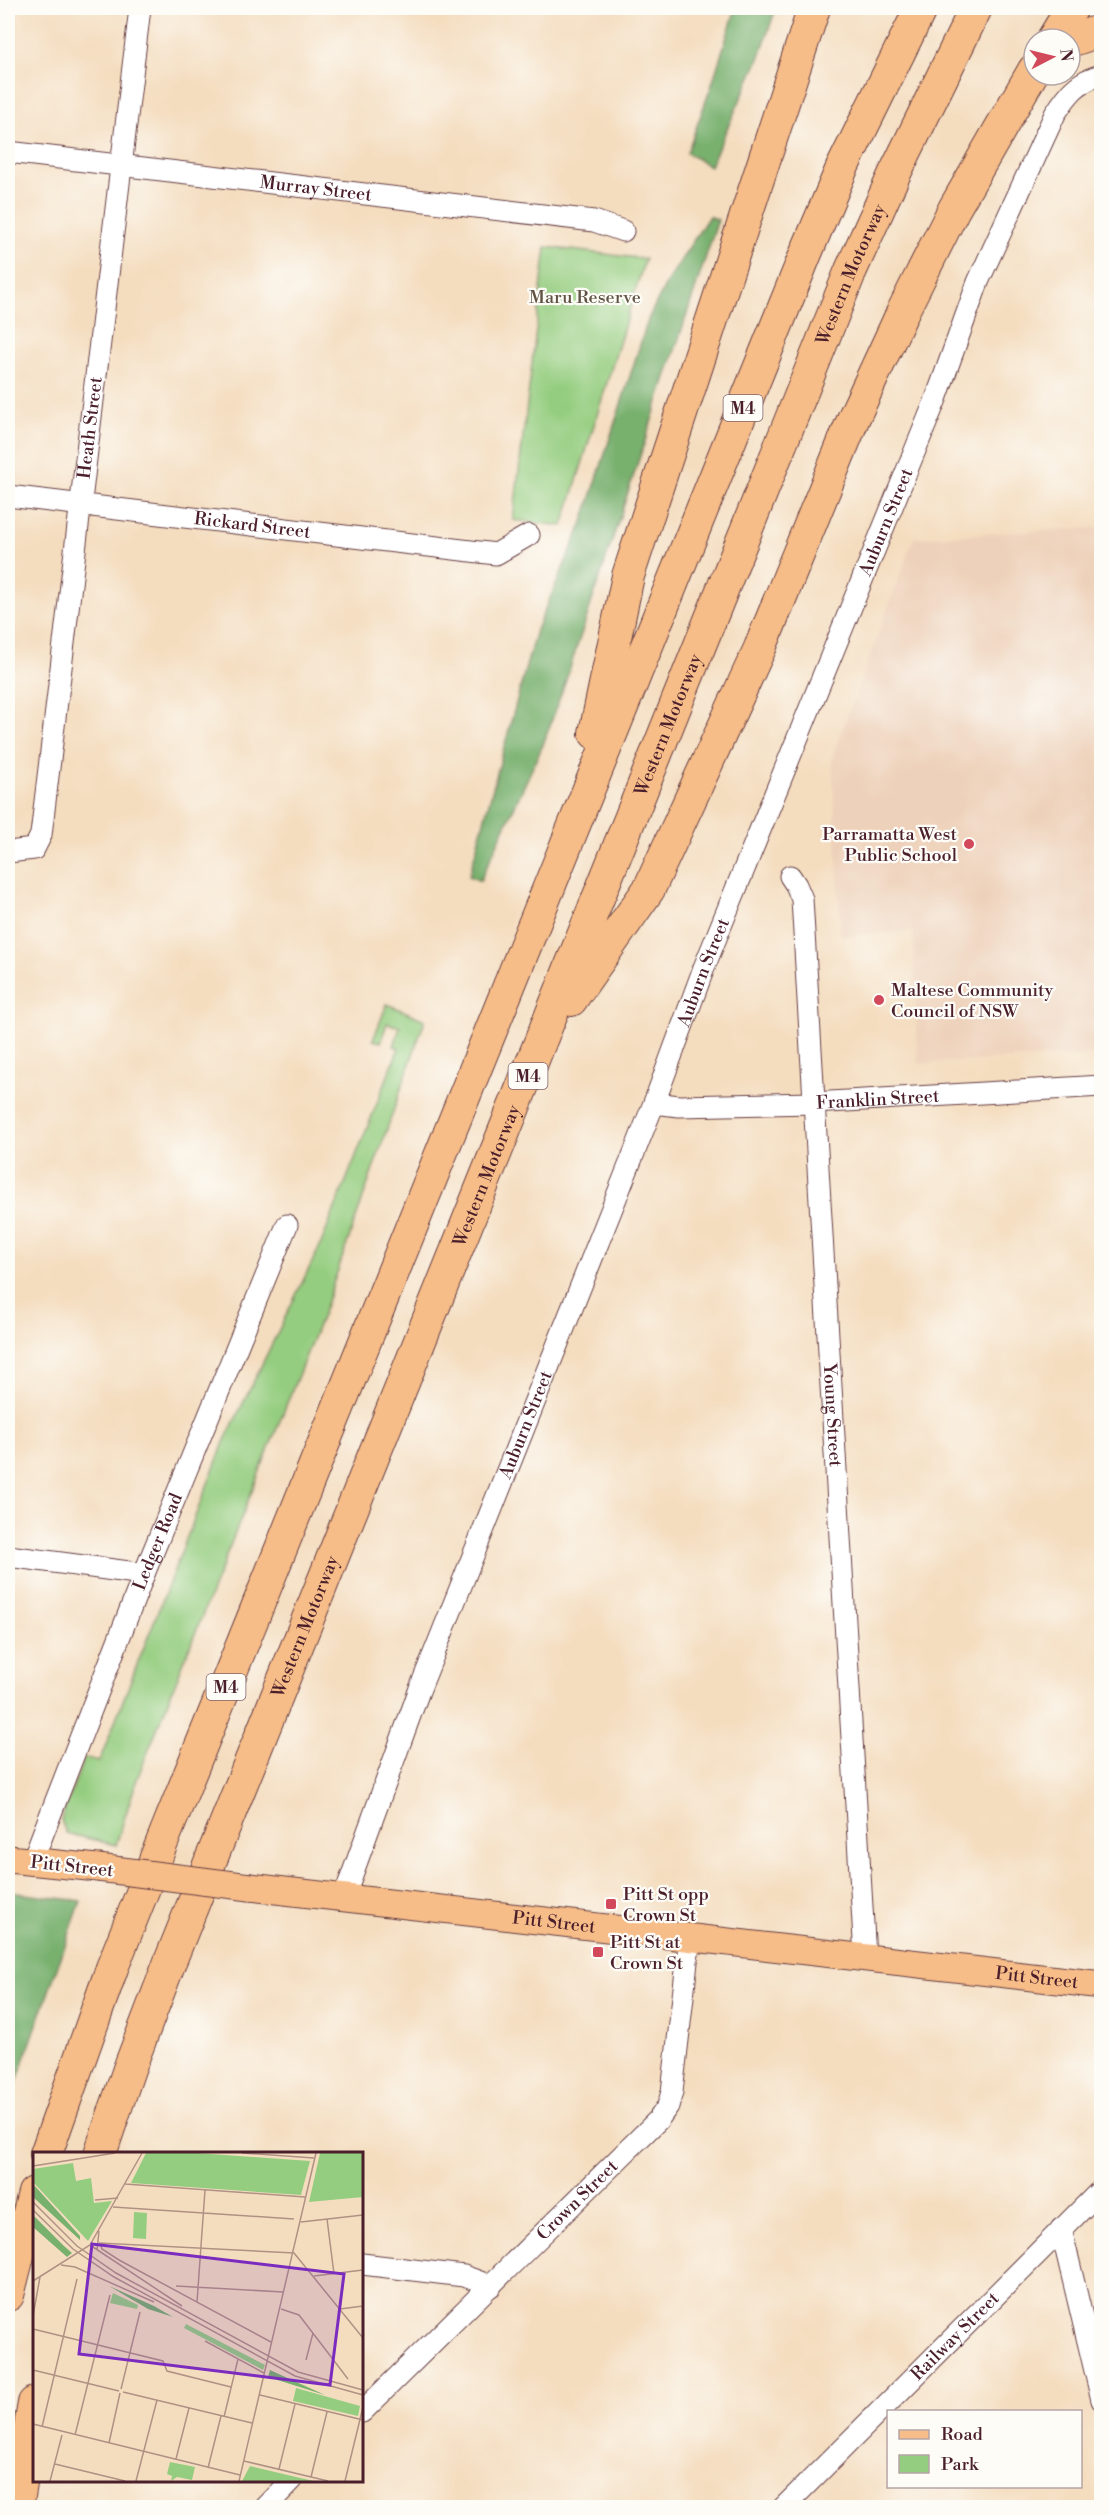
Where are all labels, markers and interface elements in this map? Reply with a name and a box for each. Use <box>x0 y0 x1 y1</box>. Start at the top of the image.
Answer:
north arrow <box>1022 27 1082 87</box>
text: N <box>1055 48 1077 63</box>
street label: Murray Street <box>259 171 374 207</box>
street label: Western Motorway <box>811 200 891 349</box>
park label: Maru Reserve <box>529 286 641 309</box>
street label: Heath Street <box>73 375 108 480</box>
road number: M4 <box>724 395 762 421</box>
street label: Auburn Street <box>854 464 919 580</box>
street label: Rickard Street <box>193 507 312 544</box>
street label: Western Motorway <box>629 650 707 800</box>
place label: Parramatta West Public School <box>822 823 958 867</box>
marker: Parramatta West Public School <box>962 837 976 851</box>
street label: Auburn Street <box>672 914 735 1031</box>
place label: Maltese Community Council of NSW <box>891 979 1053 1023</box>
marker: Maltese Community Council of NSW <box>872 993 886 1007</box>
road number: M4 <box>508 1063 548 1089</box>
street label: Franklin Street <box>816 1085 941 1115</box>
street label: Western Motorway <box>448 1101 526 1251</box>
street label: Young Street <box>818 1362 847 1468</box>
street label: Auburn Street <box>494 1367 558 1483</box>
street label: Ledger Road <box>128 1489 188 1594</box>
street label: Western Motorway <box>266 1552 344 1702</box>
road number: M4 <box>206 1674 246 1700</box>
street label: Pitt Street <box>29 1851 115 1882</box>
place label: Pitt St opp Crown St <box>623 1883 709 1927</box>
marker: Pitt St opp Crown St <box>604 1897 618 1911</box>
street label: Pitt Street <box>511 1906 597 1939</box>
place label: Pitt St at Crown St <box>610 1931 684 1975</box>
marker: Pitt St at Crown St <box>591 1945 605 1959</box>
street label: Pitt Street <box>994 1962 1080 1994</box>
inset map <box>33 2152 363 2482</box>
street label: Crown Street <box>532 2155 623 2245</box>
street label: Railway Street <box>906 2287 1005 2386</box>
legend <box>887 2410 1082 2488</box>
text: Road <box>941 2423 984 2446</box>
text: Park <box>941 2453 980 2476</box>

